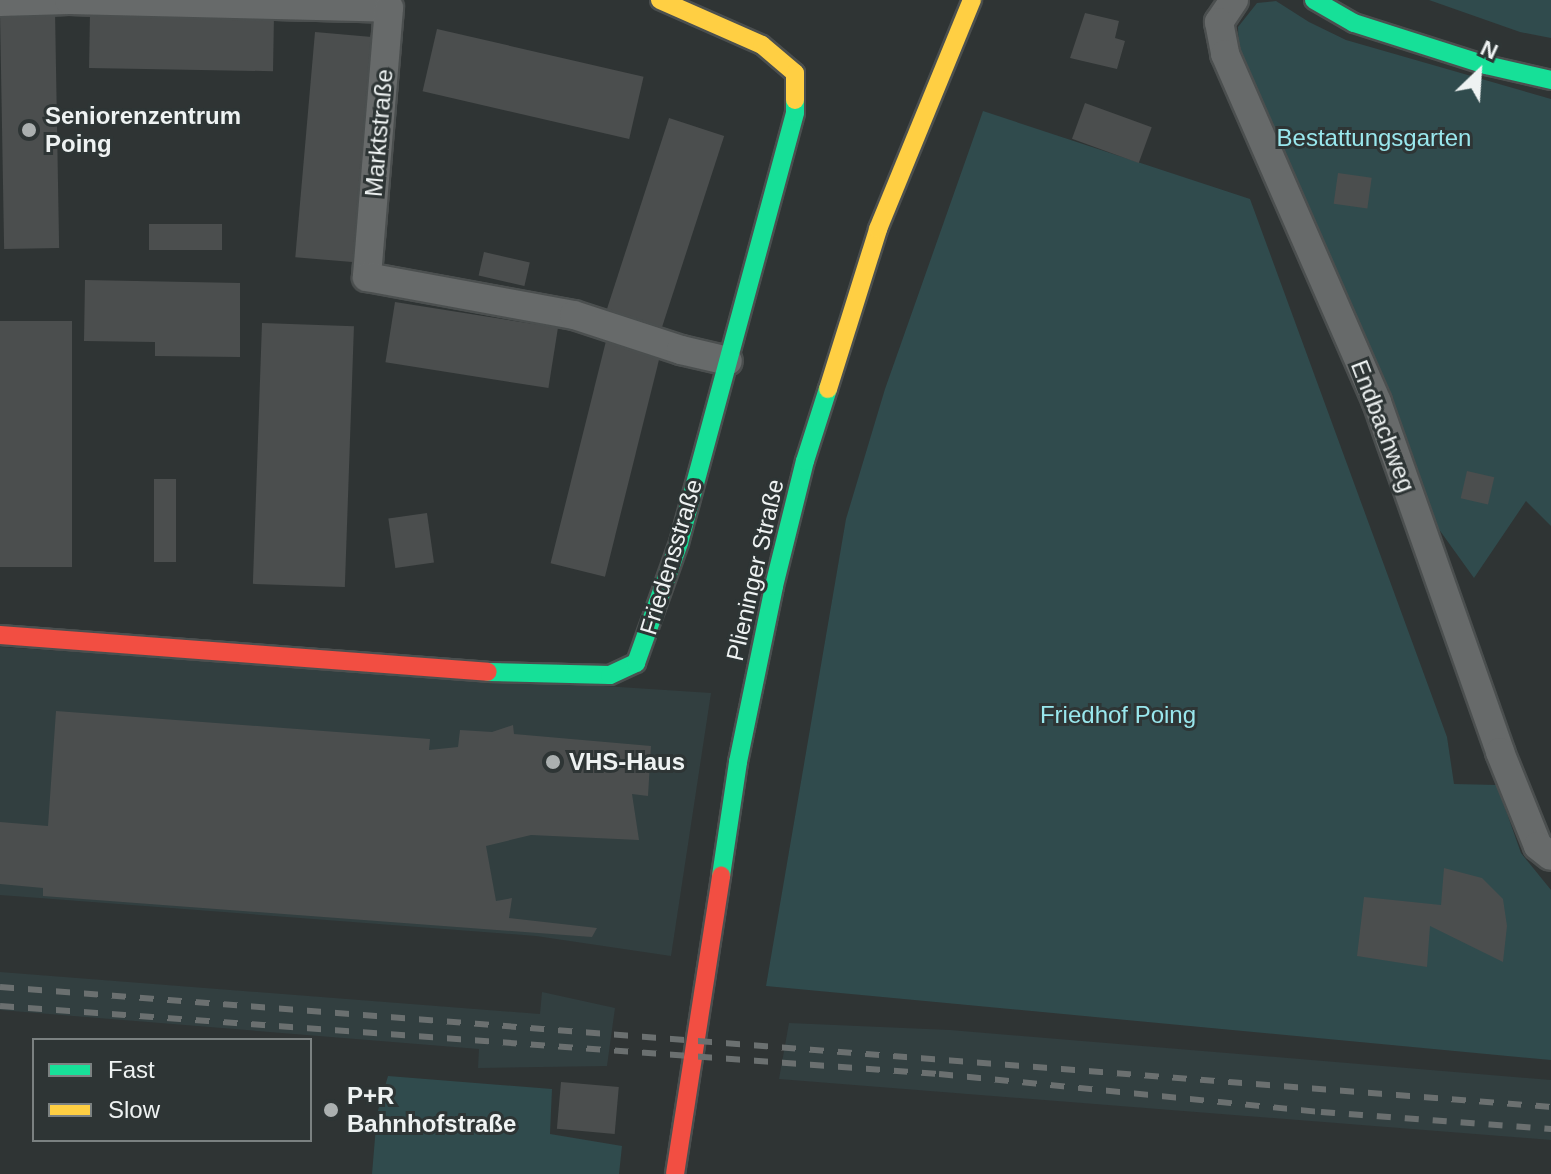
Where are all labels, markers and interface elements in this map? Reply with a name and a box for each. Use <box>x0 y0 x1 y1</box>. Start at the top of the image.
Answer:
north arrow <box>1439 32 1519 112</box>
text: N <box>1477 35 1502 64</box>
street label: Marktstraße <box>359 68 399 198</box>
place label: Seniorenzentrum Poing <box>45 102 241 158</box>
marker: Seniorenzentrum Poing <box>20 121 38 139</box>
park label: Bestattungsgarten <box>1277 124 1471 152</box>
street label: Endbachweg <box>1345 356 1421 496</box>
street label: Friedensstraße <box>634 476 708 638</box>
street label: Plieninger Straße <box>720 476 790 664</box>
park label: Friedhof Poing <box>1040 701 1196 729</box>
place label: VHS-Haus <box>569 748 685 776</box>
marker: VHS-Haus <box>544 753 562 771</box>
legend <box>32 1038 312 1142</box>
text: Fast <box>108 1056 155 1083</box>
place label: P+R Bahnhofstraße <box>347 1082 516 1138</box>
text: Slow <box>108 1096 160 1123</box>
marker: P+R Bahnhofstraße <box>322 1101 340 1119</box>

